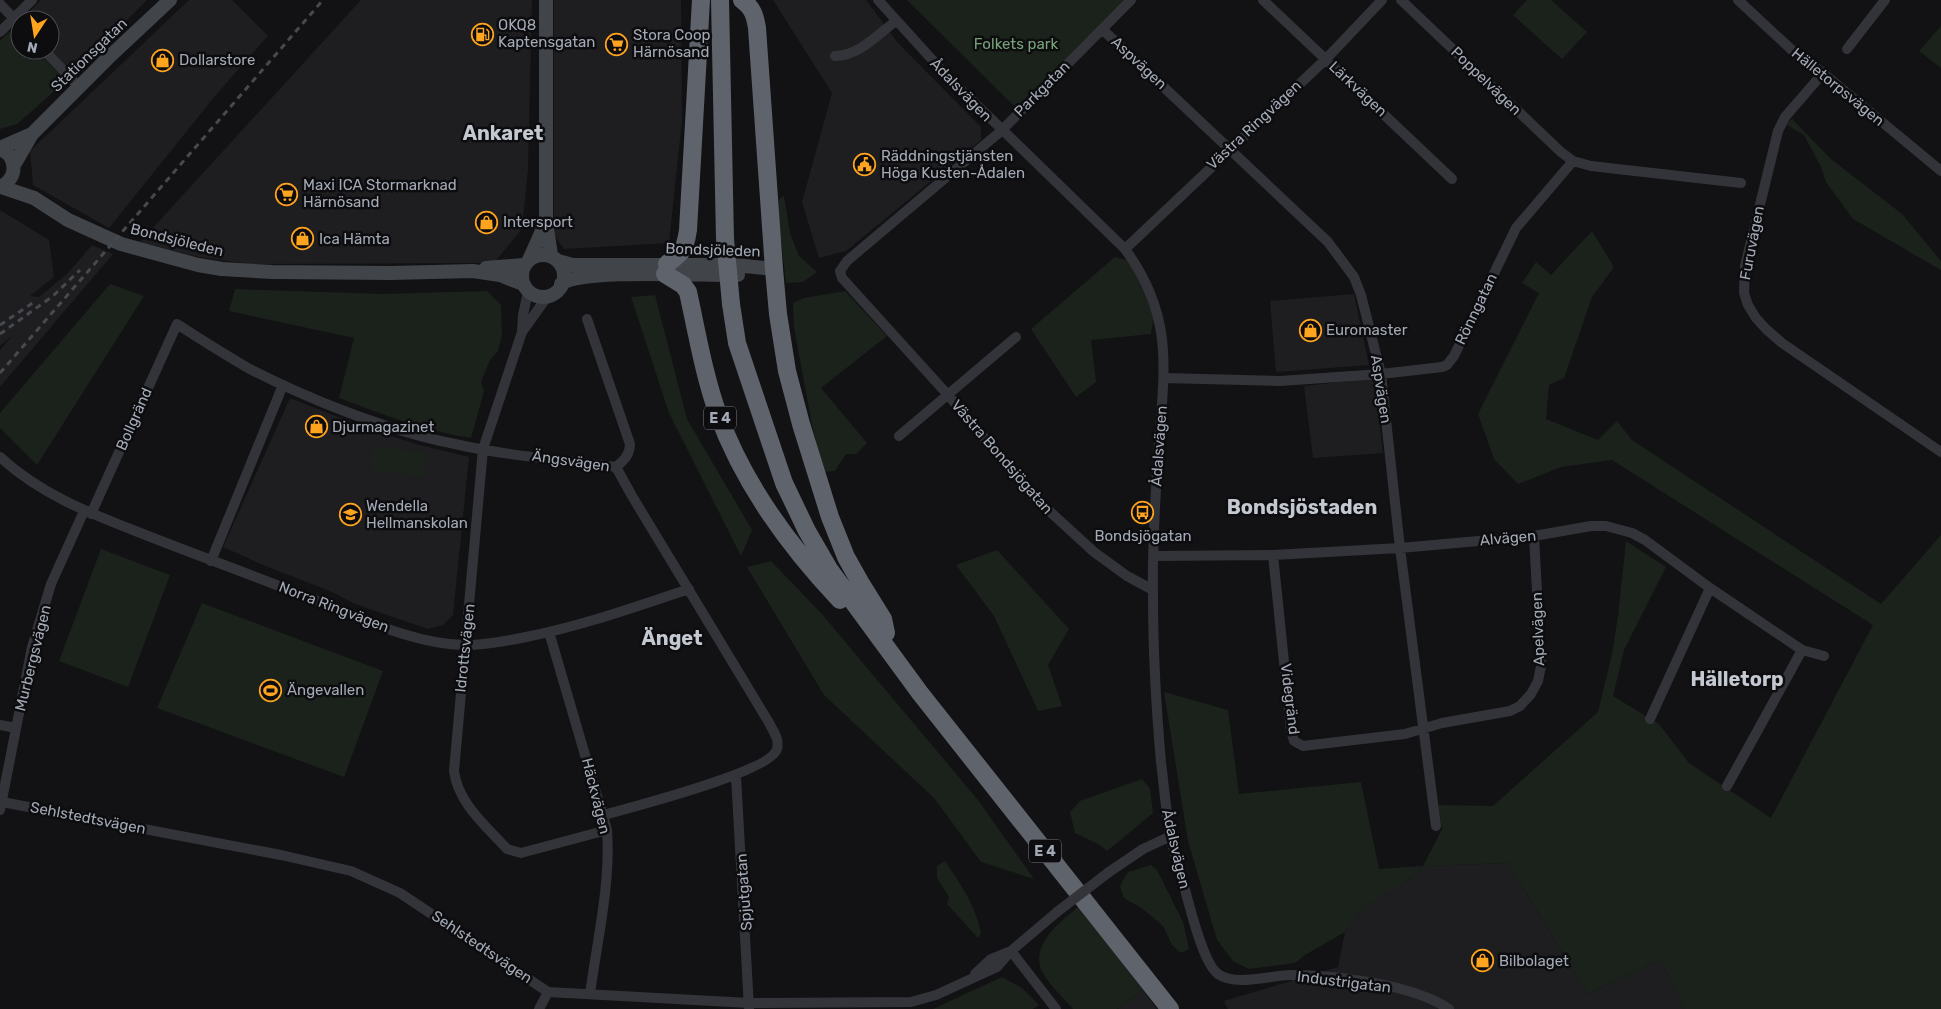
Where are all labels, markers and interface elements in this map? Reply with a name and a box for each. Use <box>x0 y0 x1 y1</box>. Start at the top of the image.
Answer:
north arrow <box>10 10 60 60</box>
street label: Stationsgatan <box>47 14 131 96</box>
place label: OKQ8 Kaptensgatan <box>498 16 595 51</box>
fuel station icon: OKQ8 Kaptensgatan <box>470 22 494 46</box>
place label: Stora Coop Härnösand <box>633 26 711 61</box>
supermarket icon: Stora Coop Härnösand <box>605 32 629 56</box>
street label: Aspvägen <box>1108 33 1170 93</box>
park label: Folkets park <box>974 35 1058 53</box>
text: N <box>26 38 39 57</box>
street label: Poppelvägen <box>1447 43 1525 119</box>
street label: Hälletorpsvägen <box>1788 44 1888 130</box>
shop icon: Dollarstore <box>151 48 175 72</box>
place label: Dollarstore <box>179 51 255 69</box>
street label: Ådalsvägen <box>926 55 996 125</box>
street label: Parkgatan <box>1010 57 1074 121</box>
street label: Lärkvägen <box>1325 58 1391 120</box>
street label: Västra Ringvägen <box>1203 77 1305 173</box>
district label: Ankaret <box>463 121 543 145</box>
place label: Räddningstjänsten Höga Kusten-Ådalen <box>881 147 1025 182</box>
public building icon: Räddningstjänsten Höga Kusten-Ådalen <box>853 153 877 177</box>
place label: Maxi ICA Stormarknad Härnösand <box>303 176 457 211</box>
supermarket icon: Maxi ICA Stormarknad Härnösand <box>275 182 299 206</box>
street label: Furuvägen <box>1736 204 1768 282</box>
shop icon: Intersport <box>475 210 499 234</box>
place label: Intersport <box>503 213 573 231</box>
street label: Bondsjöleden <box>129 220 225 260</box>
shop icon: Ica Hämta <box>291 227 315 251</box>
place label: Ica Hämta <box>319 230 390 248</box>
street label: Bondsjöleden <box>665 239 761 261</box>
street label: Rönngatan <box>1451 270 1501 348</box>
shop icon: Euromaster <box>1298 318 1322 342</box>
place label: Euromaster <box>1326 321 1408 339</box>
street label: Aspvägen <box>1367 353 1395 425</box>
street label: Bollgränd <box>112 385 156 453</box>
street label: Västra Bondsjögatan <box>948 396 1056 518</box>
street label: Ådalsvägen <box>1147 405 1171 487</box>
road number: E 4 <box>704 406 736 429</box>
shop icon: Djurmagazinet <box>304 415 328 439</box>
place label: Djurmagazinet <box>332 418 434 436</box>
street label: Ängsvägen <box>531 447 611 475</box>
district label: Bondsjöstaden <box>1227 495 1377 519</box>
place label: Wendella Hellmanskolan <box>366 497 468 532</box>
bus stop icon: Bondsjögatan <box>1131 501 1155 525</box>
school or university icon: Wendella Hellmanskolan <box>338 503 362 527</box>
place label: Bondsjögatan <box>1094 527 1192 545</box>
street label: Alvägen <box>1479 527 1537 549</box>
street label: Norra Ringvägen <box>276 578 392 636</box>
street label: Apelvägen <box>1528 592 1548 666</box>
street label: Murbergsvägen <box>11 603 55 713</box>
street label: Idrottsvägen <box>451 603 479 693</box>
district label: Änget <box>641 626 703 650</box>
street label: Videgränd <box>1277 662 1303 736</box>
district label: Hälletorp <box>1690 667 1784 691</box>
sports icon: Ängevallen <box>259 678 283 702</box>
place label: Ängevallen <box>287 681 364 699</box>
street label: Häckvägen <box>578 756 614 836</box>
street label: Sehlstedtsvägen <box>29 798 147 838</box>
street label: Ådalsvägen <box>1158 808 1194 890</box>
road number: E 4 <box>1029 839 1061 862</box>
street label: Spjutgatan <box>732 853 756 931</box>
street label: Sehlstedtsvägen <box>428 907 536 987</box>
shop icon: Bilbolaget <box>1471 949 1495 973</box>
place label: Bilbolaget <box>1499 952 1569 970</box>
street label: Industrigatan <box>1296 967 1392 997</box>

